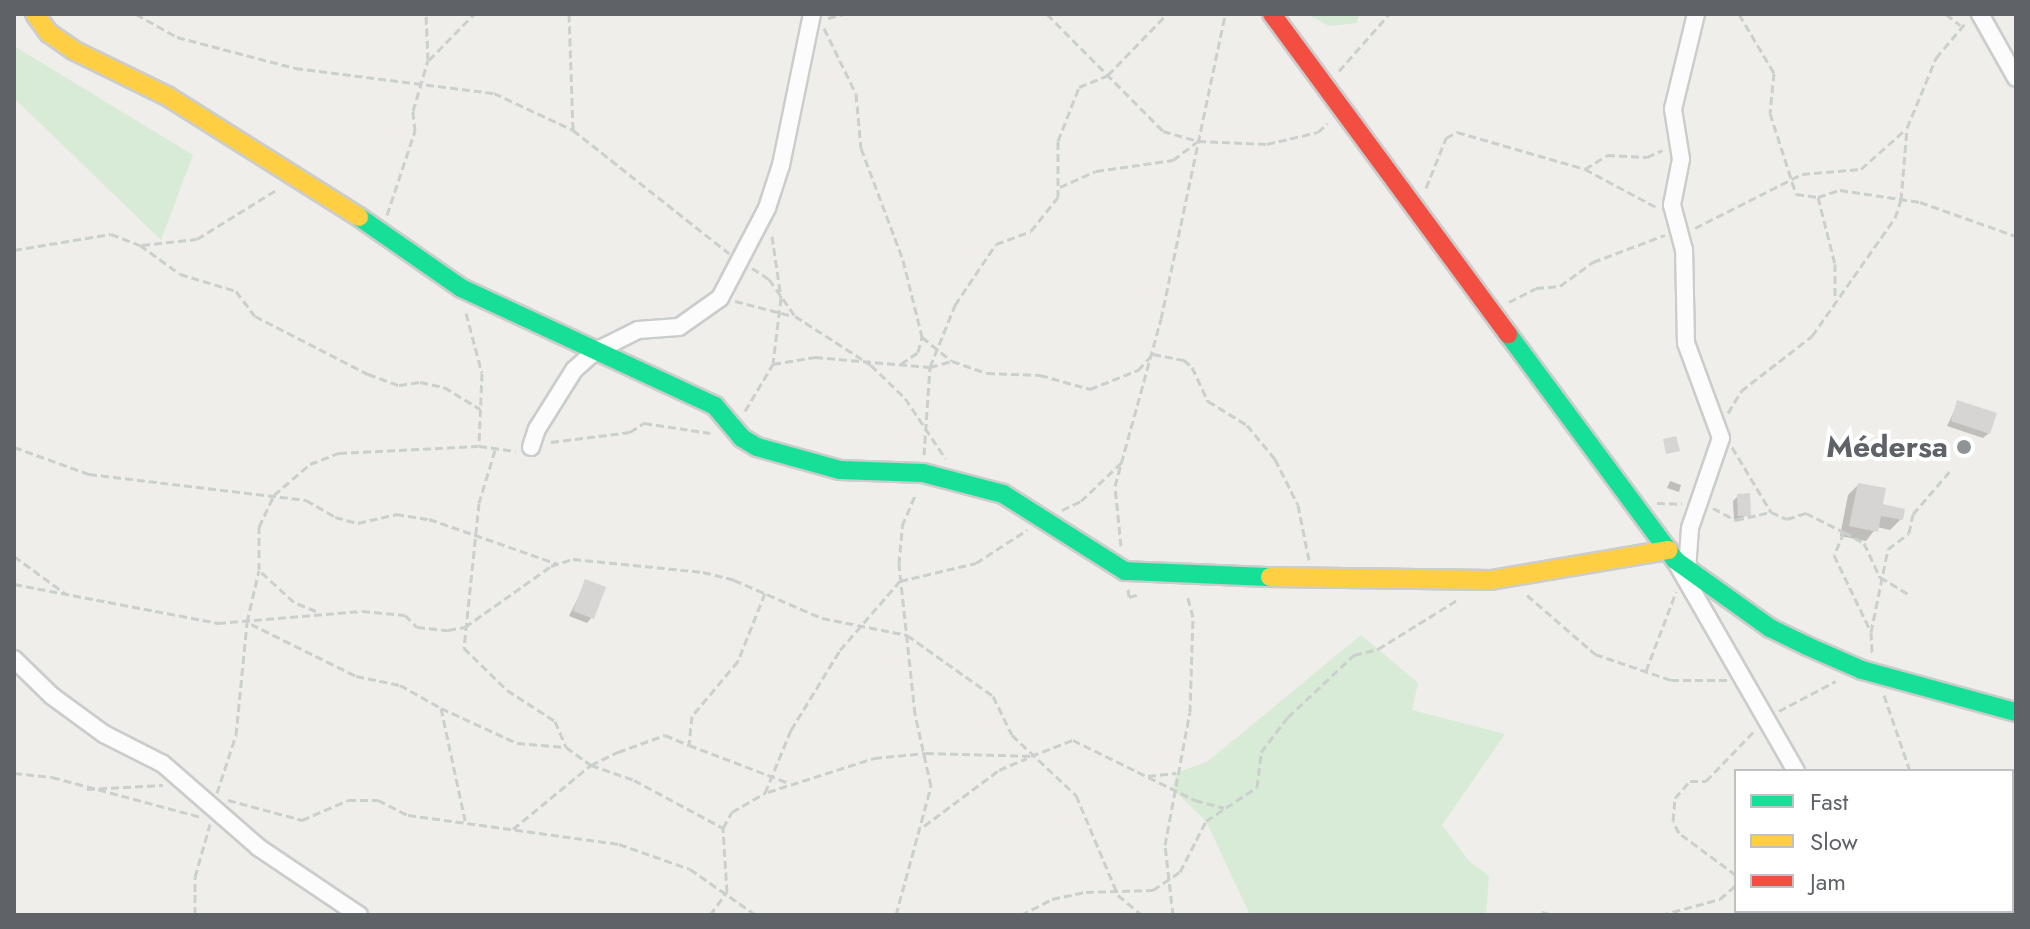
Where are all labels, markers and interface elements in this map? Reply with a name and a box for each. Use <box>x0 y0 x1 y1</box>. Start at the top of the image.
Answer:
place label: Médersa <box>1826 429 1948 465</box>
marker: Médersa <box>1955 438 1973 456</box>
legend <box>1734 769 2014 913</box>
text: Fast <box>1810 784 1848 819</box>
text: Slow <box>1810 824 1858 859</box>
text: Jam <box>1810 864 1846 899</box>

